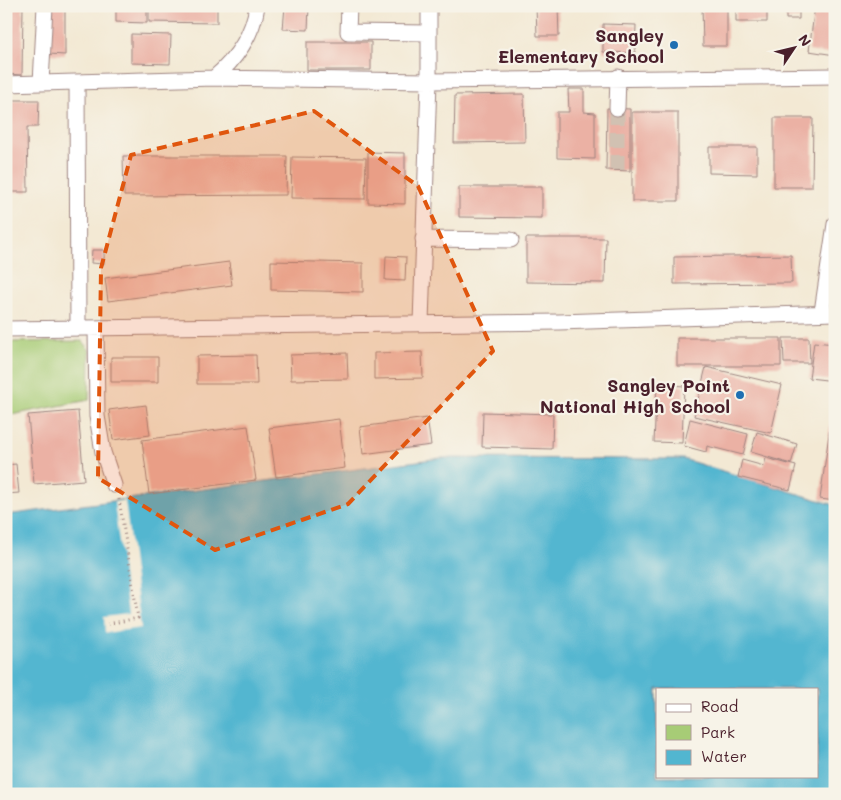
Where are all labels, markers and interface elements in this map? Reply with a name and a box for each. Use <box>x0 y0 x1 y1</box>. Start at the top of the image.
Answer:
north arrow <box>768 22 818 72</box>
place label: Sangley Elementary School <box>498 23 664 68</box>
text: N <box>794 30 816 50</box>
marker: Sangley Elementary School <box>668 39 680 51</box>
place label: Sangley Point National High School <box>540 373 730 418</box>
marker: Sangley Point National High School <box>734 389 746 401</box>
legend <box>656 688 818 778</box>
text: Road <box>701 696 738 716</box>
text: Park <box>701 722 735 742</box>
text: Water <box>701 746 747 766</box>

